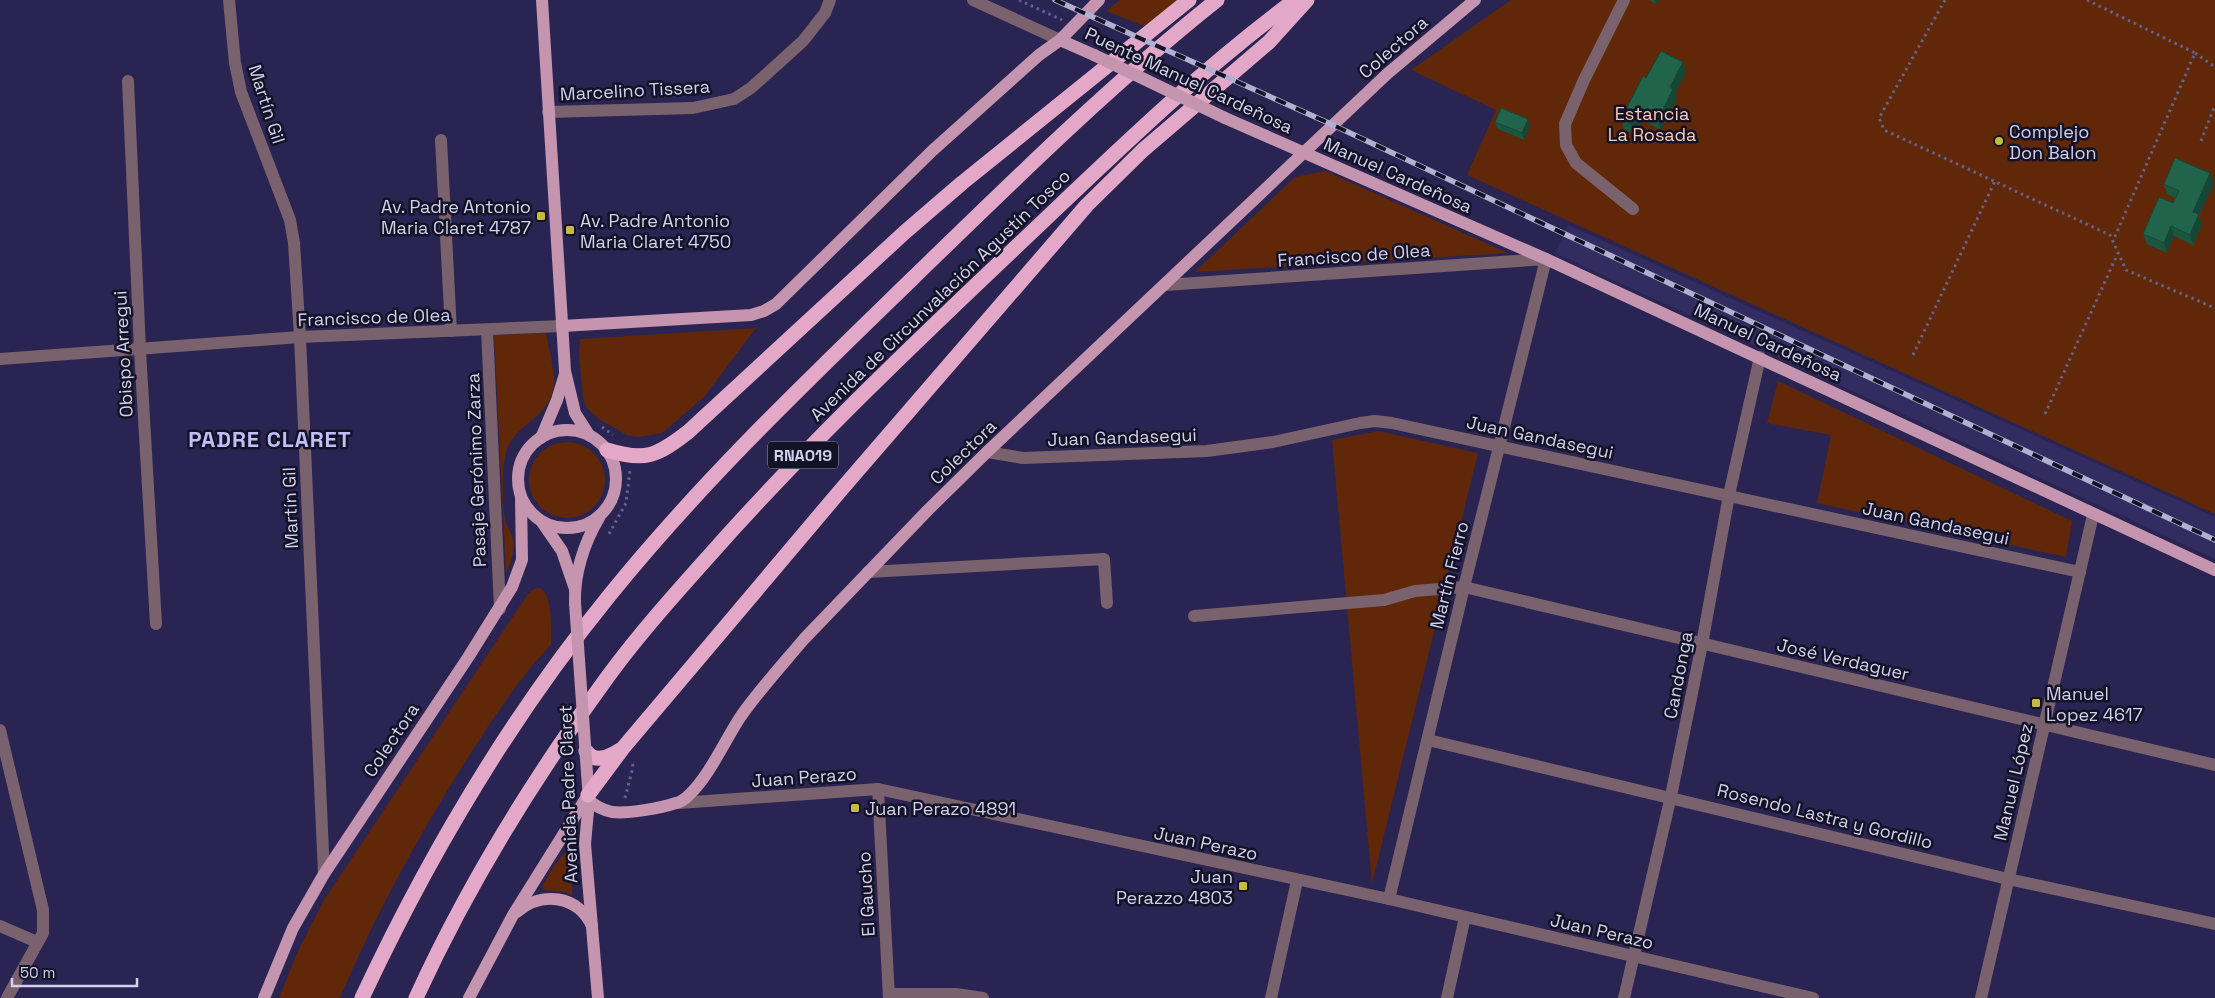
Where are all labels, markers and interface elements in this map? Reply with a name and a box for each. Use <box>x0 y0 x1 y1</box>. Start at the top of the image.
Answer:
street label: Colectora <box>1354 11 1432 83</box>
street label: Puente Manuel Cardeñosa <box>1081 22 1297 138</box>
street label: Martín Gil <box>243 62 291 146</box>
street label: Marcelino Tissera <box>559 75 711 105</box>
park label: Estancia La Rosada <box>1608 102 1696 146</box>
place label: Complejo Don Balon <box>2009 120 2097 164</box>
street label: Manuel Cardeñosa <box>1320 132 1476 218</box>
marker: Complejo Don Balon <box>1993 135 2005 147</box>
street label: Avenida de Circunvalación Agustín Tosco <box>805 164 1075 426</box>
place label: Av. Padre Antonio Maria Claret 4787 <box>381 195 531 239</box>
place label: Av. Padre Antonio Maria Claret 4750 <box>580 209 731 253</box>
marker: Av. Padre Antonio Maria Claret 4787 <box>535 210 547 222</box>
marker: Av. Padre Antonio Maria Claret 4750 <box>564 224 576 236</box>
street label: Francisco de Olea <box>1277 238 1431 272</box>
street label: Obispo Arregui <box>108 290 138 418</box>
street label: Manuel Cardeñosa <box>1691 298 1845 386</box>
street label: Francisco de Olea <box>297 303 451 331</box>
street label: Pasaje Gerónimo Zarza <box>461 372 491 568</box>
street label: Juan Gandasegui <box>1464 410 1616 464</box>
street label: Colectora <box>925 415 1001 489</box>
street label: Juan Gandasegui <box>1047 423 1197 451</box>
district label: PADRE CLARET <box>188 425 352 453</box>
road number: RNA019 <box>768 442 838 468</box>
street label: Martín Gil <box>277 467 303 549</box>
street label: Juan Gandasegui <box>1860 496 2012 550</box>
street label: Martín Fierro <box>1425 519 1473 631</box>
street label: Candonga <box>1658 629 1698 721</box>
street label: José Verdaguer <box>1775 633 1912 685</box>
place label: Manuel Lopez 4617 <box>2046 682 2143 726</box>
marker: Manuel Lopez 4617 <box>2030 697 2042 709</box>
street label: Colectora <box>358 699 424 781</box>
street label: Avenida Padre Claret <box>553 704 583 884</box>
street label: Manuel López <box>1988 721 2038 843</box>
street label: Juan Perazo <box>751 762 857 792</box>
street label: Rosendo Lastra y Gordillo <box>1715 778 1935 854</box>
place label: Juan Perazo 4891 <box>865 797 1016 820</box>
marker: Juan Perazo 4891 <box>849 802 861 814</box>
street label: Juan Perazo <box>1152 821 1260 865</box>
street label: El Gaucho <box>852 851 880 937</box>
place label: Juan Perazzo 4803 <box>1116 865 1233 909</box>
marker: Juan Perazzo 4803 <box>1237 880 1249 892</box>
street label: Juan Perazo <box>1548 908 1656 954</box>
scale bar <box>12 956 138 988</box>
text: 50 m <box>20 963 55 982</box>

